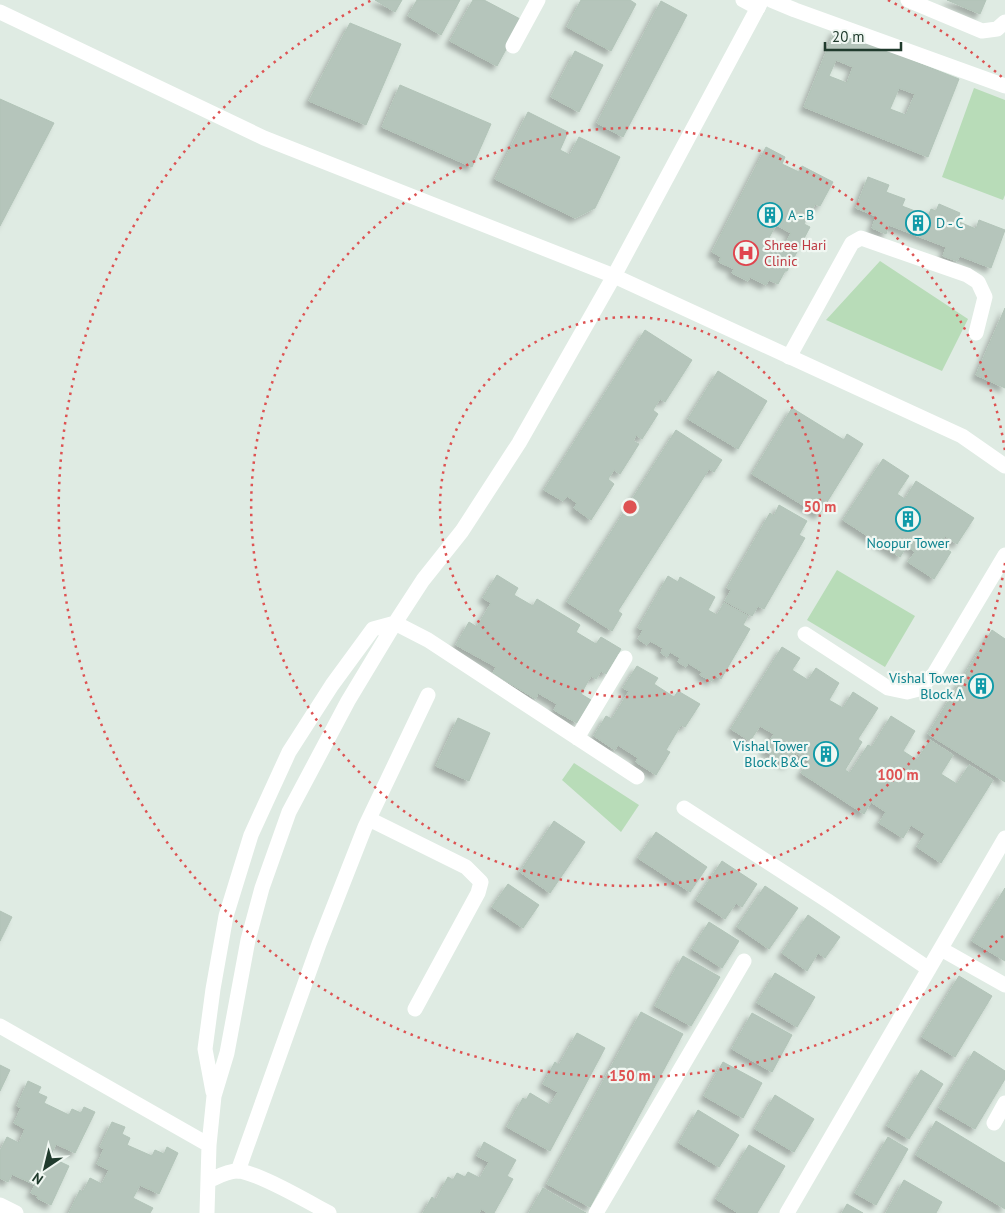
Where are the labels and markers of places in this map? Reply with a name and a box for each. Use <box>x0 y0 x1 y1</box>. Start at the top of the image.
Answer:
building icon: A - B <box>757 202 783 228</box>
place label: A - B <box>788 206 814 224</box>
building icon: D - C <box>905 210 931 236</box>
place label: D - C <box>936 214 963 232</box>
place label: Shree Hari Clinic <box>764 236 827 270</box>
hospital icon: Shree Hari Clinic <box>733 240 759 266</box>
centre of rings <box>621 498 639 516</box>
building icon: Noopur Tower <box>895 506 921 532</box>
place label: Noopur Tower <box>867 534 950 552</box>
place label: Vishal Tower Block A <box>888 669 965 703</box>
building icon: Vishal Tower Block A <box>968 673 994 699</box>
place label: Vishal Tower Block B&C <box>732 737 808 771</box>
building icon: Vishal Tower Block B&C <box>813 741 839 767</box>

